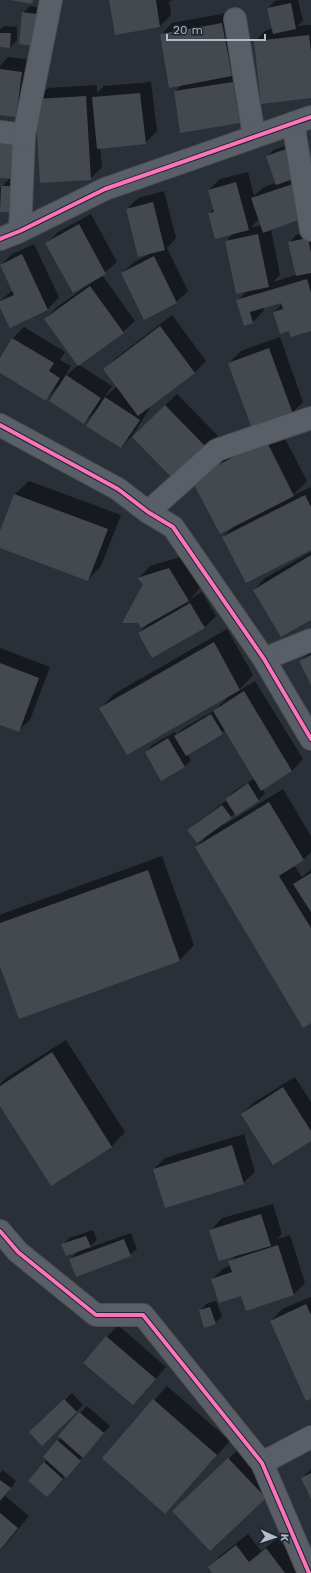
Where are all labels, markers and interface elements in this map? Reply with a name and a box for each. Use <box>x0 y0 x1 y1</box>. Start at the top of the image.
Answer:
scale bar <box>167 16 265 42</box>
text: 20 m <box>173 23 203 37</box>
north arrow <box>255 1517 295 1557</box>
text: K <box>278 1533 291 1542</box>

